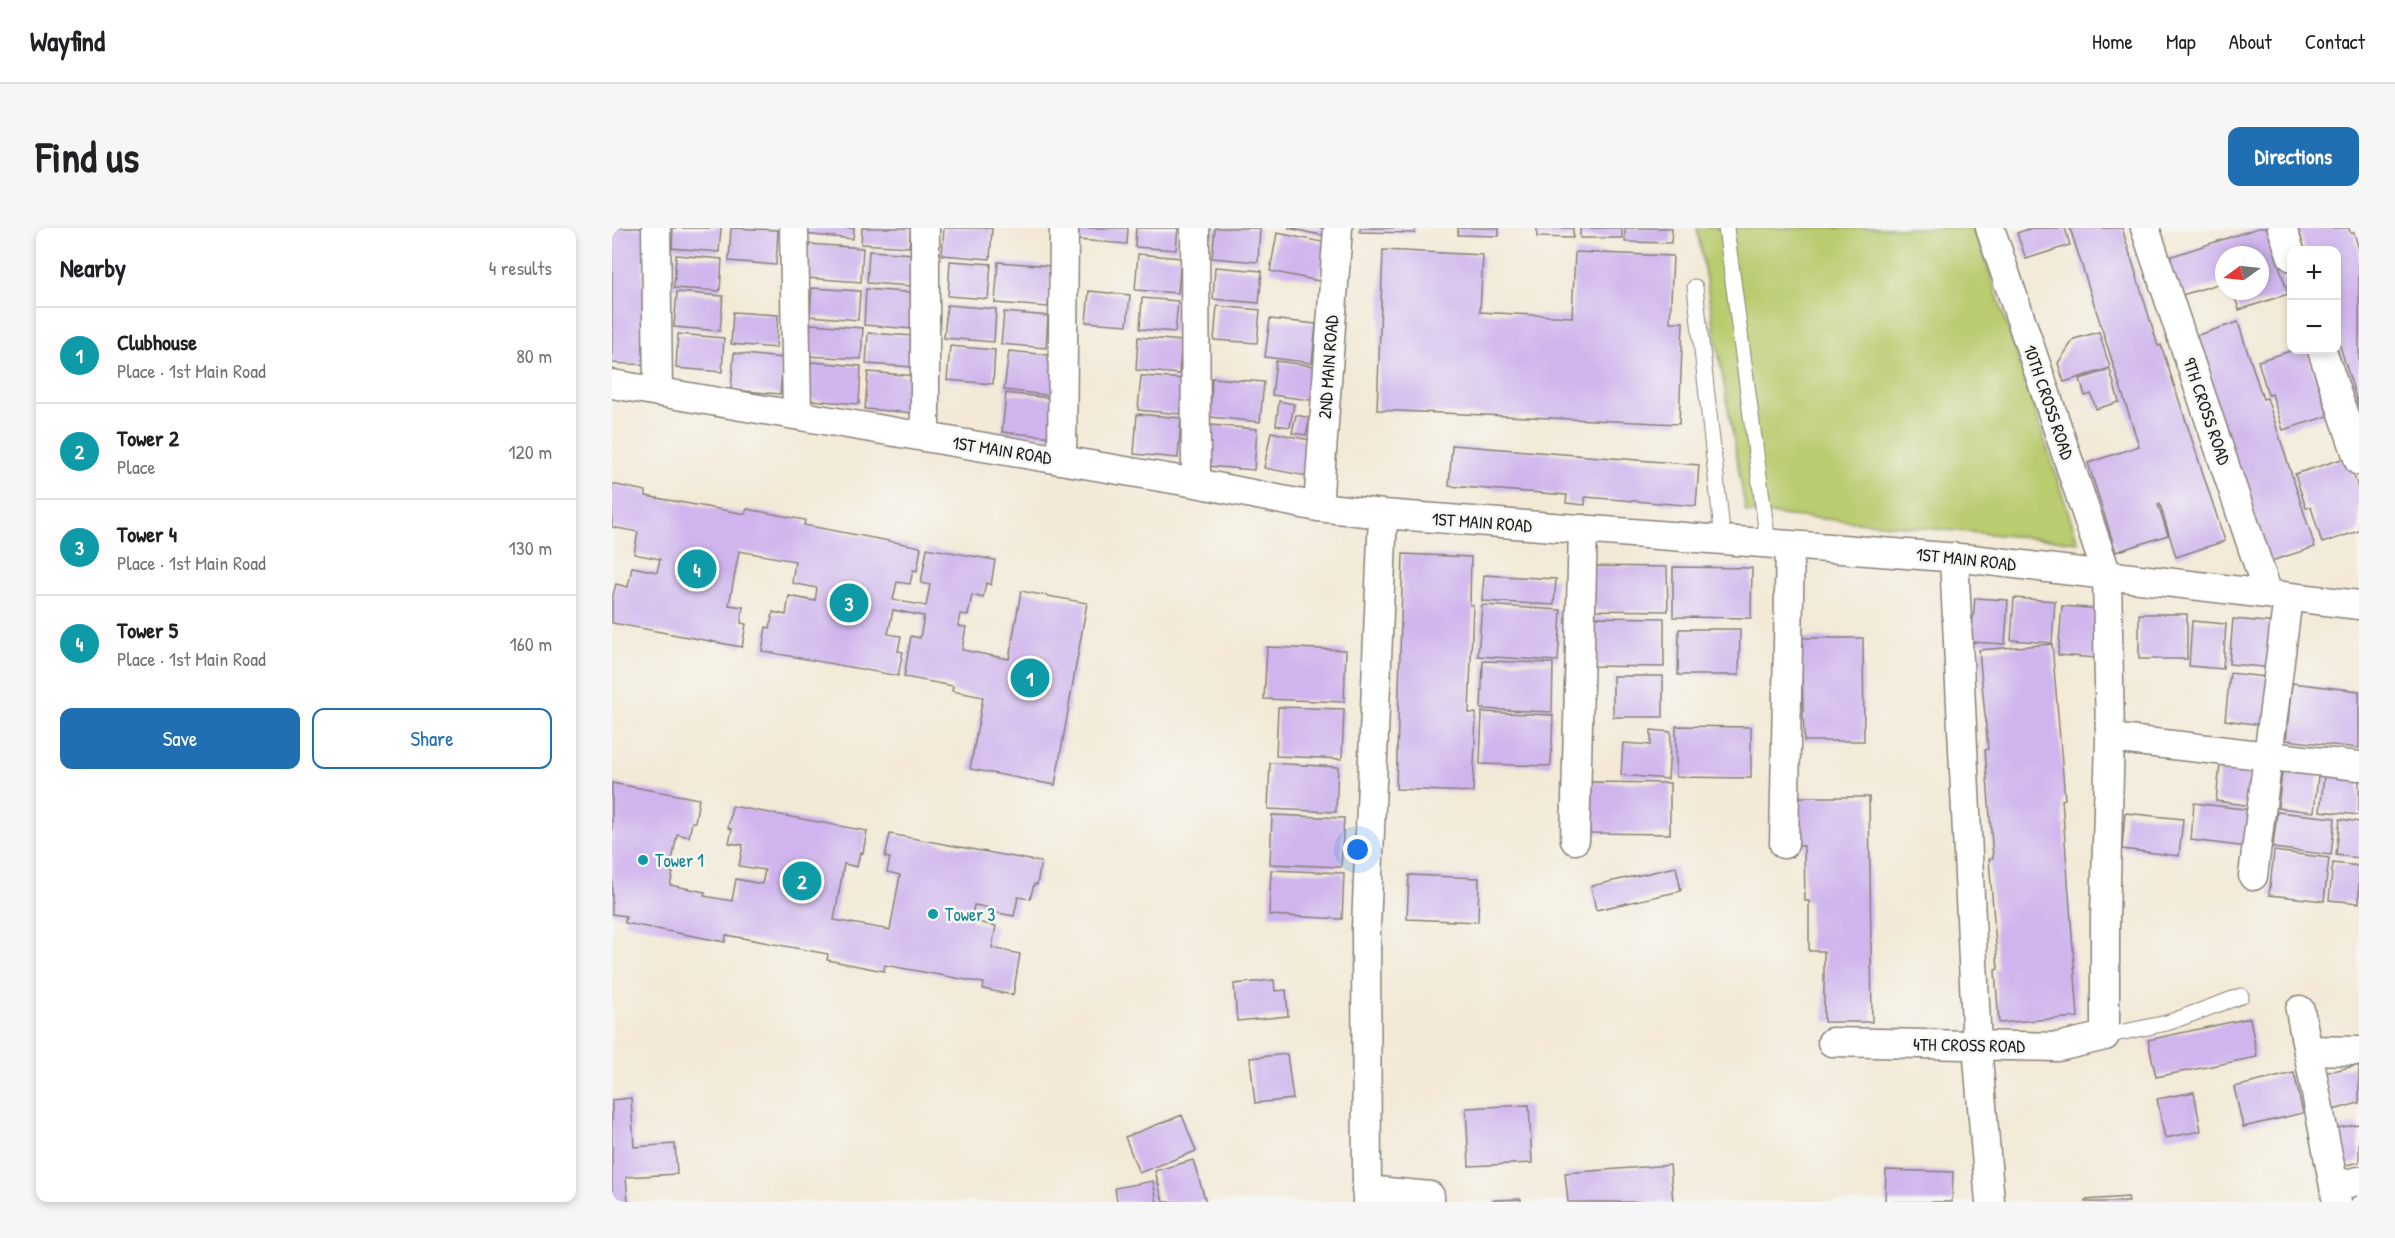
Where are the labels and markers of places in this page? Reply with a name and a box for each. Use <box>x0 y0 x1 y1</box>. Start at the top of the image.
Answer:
pin: 4 <box>678 546 716 592</box>
pin: 3 <box>830 580 868 626</box>
pin: 1 <box>1010 656 1050 700</box>
place label: Tower 1 <box>655 848 704 873</box>
marker: Tower 1 <box>636 853 650 867</box>
pin: 2 <box>782 858 822 904</box>
place label: Tower 3 <box>945 902 995 927</box>
marker: Tower 3 <box>926 907 940 921</box>

